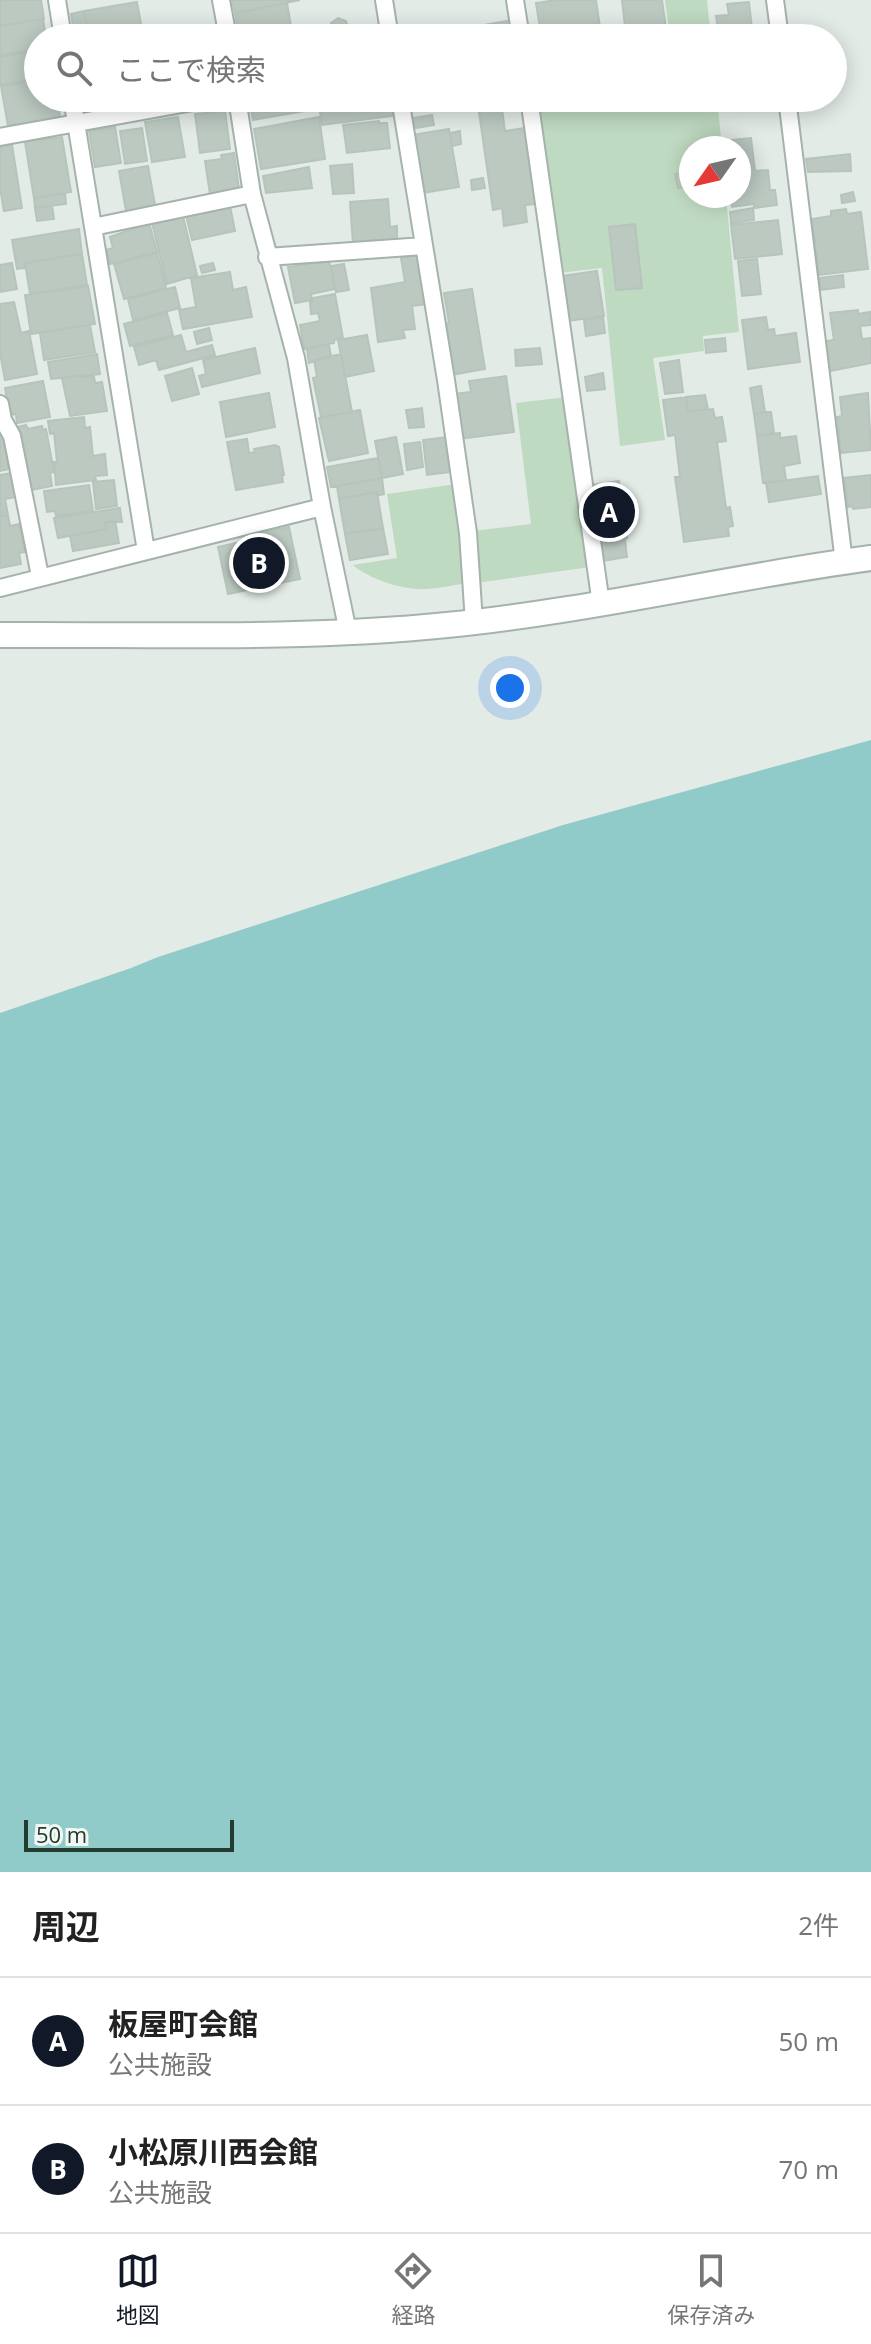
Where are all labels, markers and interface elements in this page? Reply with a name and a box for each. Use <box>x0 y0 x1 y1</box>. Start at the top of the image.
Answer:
search box <box>24 24 847 112</box>
icon: search <box>52 46 96 90</box>
text: ここで検索 <box>116 49 266 90</box>
north arrow <box>679 136 751 208</box>
pin: A <box>583 482 635 542</box>
pin: B <box>233 533 285 593</box>
your location <box>490 668 530 708</box>
scale bar <box>24 1816 234 1852</box>
text: 50 m <box>36 1819 87 1849</box>
text: 周辺 <box>32 1903 100 1949</box>
text: 2件 <box>798 1907 839 1943</box>
text: 板屋町会館 <box>108 2003 258 2044</box>
text: A <box>49 2023 67 2059</box>
text: 50 m <box>778 2023 839 2059</box>
text: 公共施設 <box>108 2046 212 2082</box>
text: 小松原川西会館 <box>108 2131 318 2172</box>
text: B <box>49 2151 67 2187</box>
text: 70 m <box>778 2151 839 2187</box>
text: 公共施設 <box>108 2174 212 2210</box>
tab: 地図 <box>116 2249 160 2329</box>
tab: 経路 <box>391 2249 435 2329</box>
tab: 保存済み <box>667 2249 755 2329</box>

